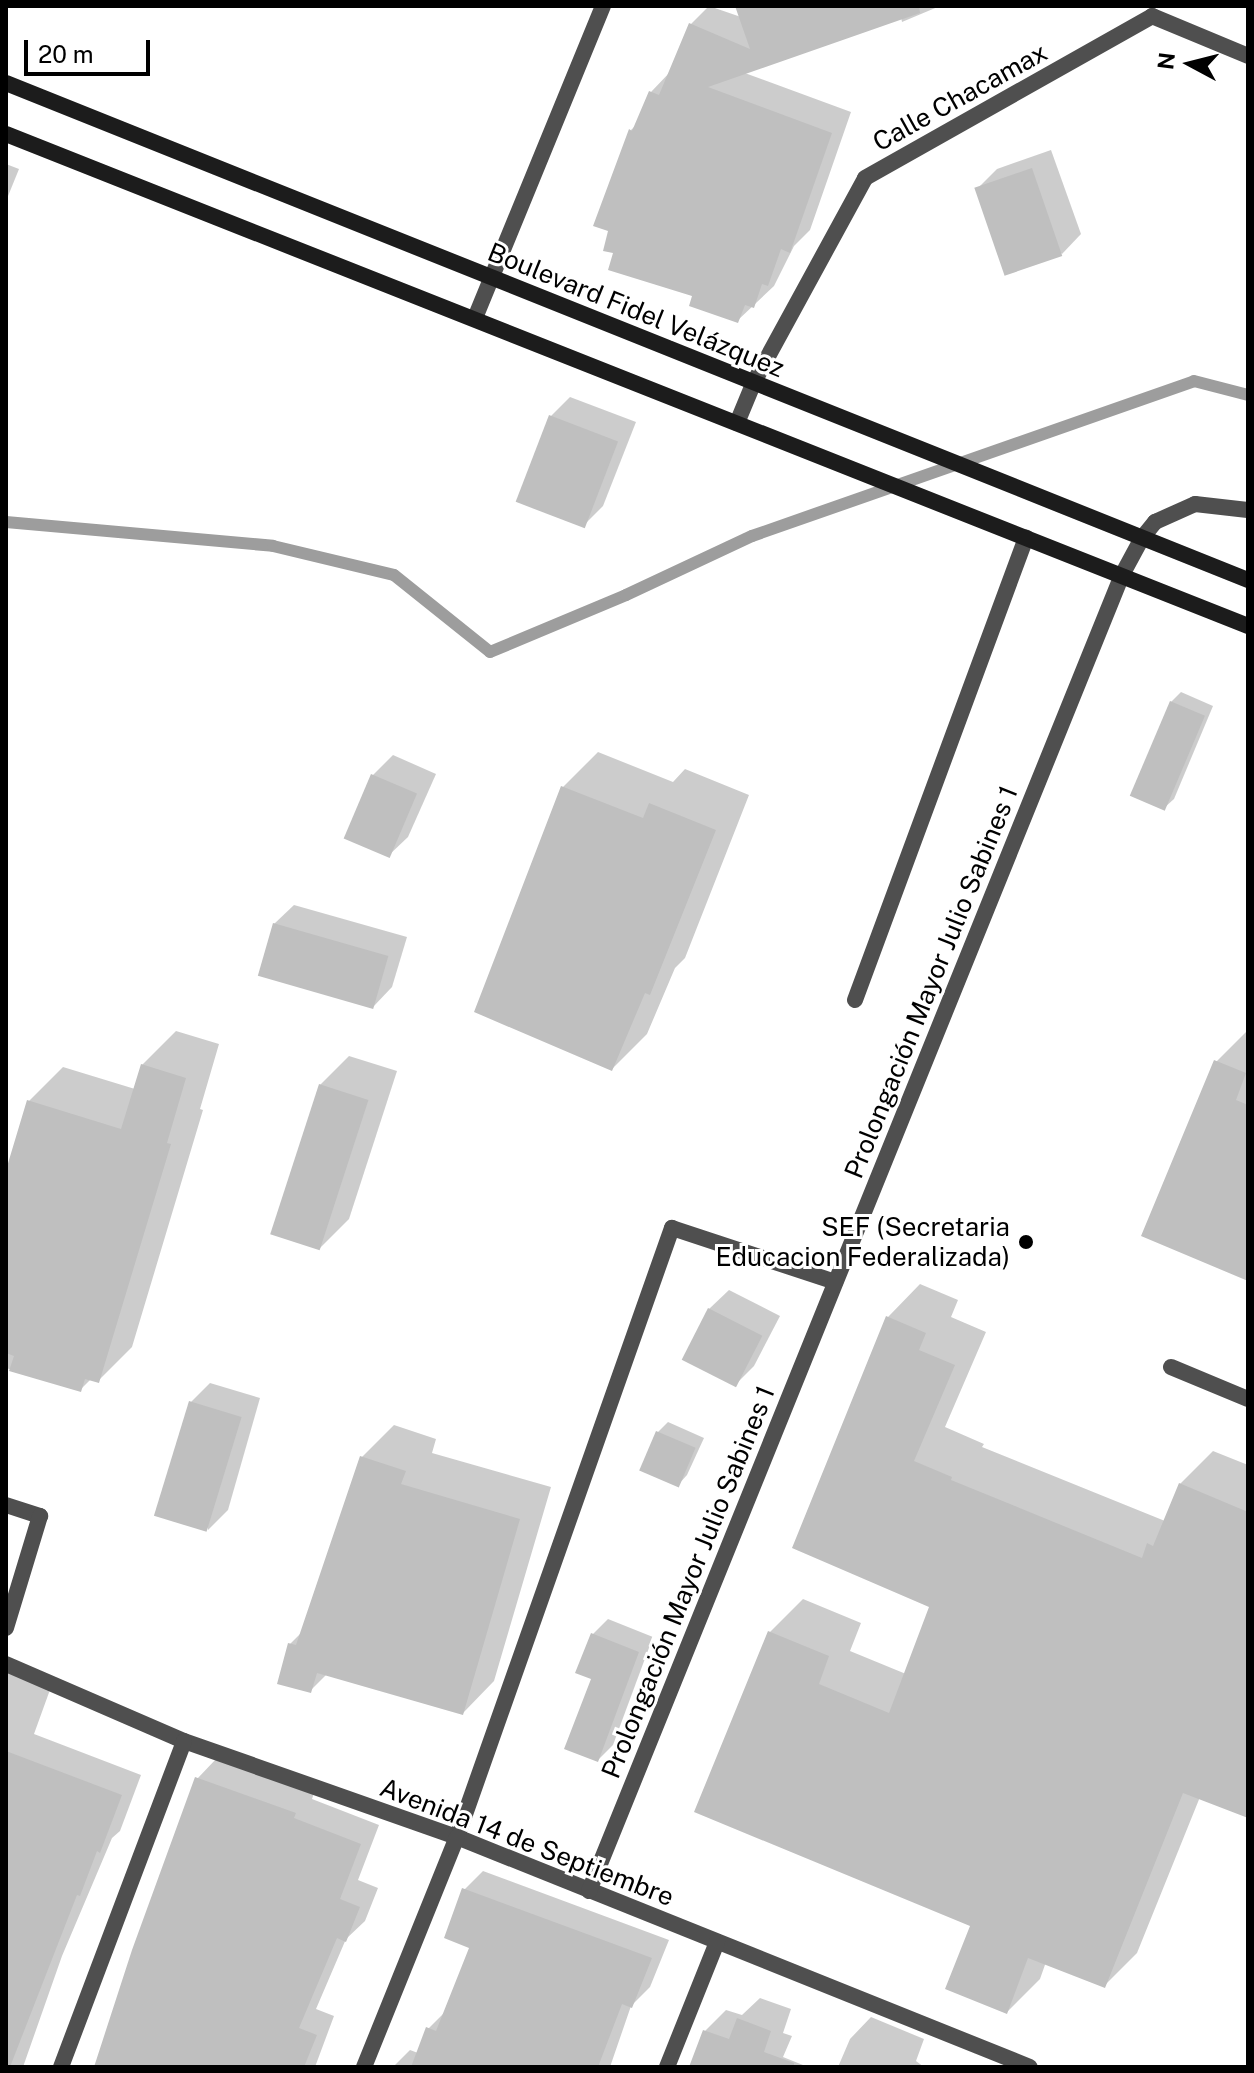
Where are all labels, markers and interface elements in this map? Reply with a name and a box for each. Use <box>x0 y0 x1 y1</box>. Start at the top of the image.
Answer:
scale bar <box>28 24 154 74</box>
north arrow <box>1150 24 1230 104</box>
street label: Calle Chacamax <box>867 36 1053 158</box>
text: 20 m <box>38 40 94 68</box>
text: N <box>1152 51 1180 71</box>
street label: Boulevard Fidel Velázquez <box>483 236 789 384</box>
street label: Prolongación Mayor Julio Sabines 1 <box>838 781 1024 1183</box>
place label: SEF (Secretaria Educacion Federalizada) <box>715 1211 1010 1272</box>
marker: SEF (Secretaria Educacion Federalizada) <box>1017 1233 1035 1251</box>
street label: Prolongación Mayor Julio Sabines 1 <box>595 1381 781 1783</box>
street label: Avenida 14 de Septiembre <box>375 1771 679 1913</box>

